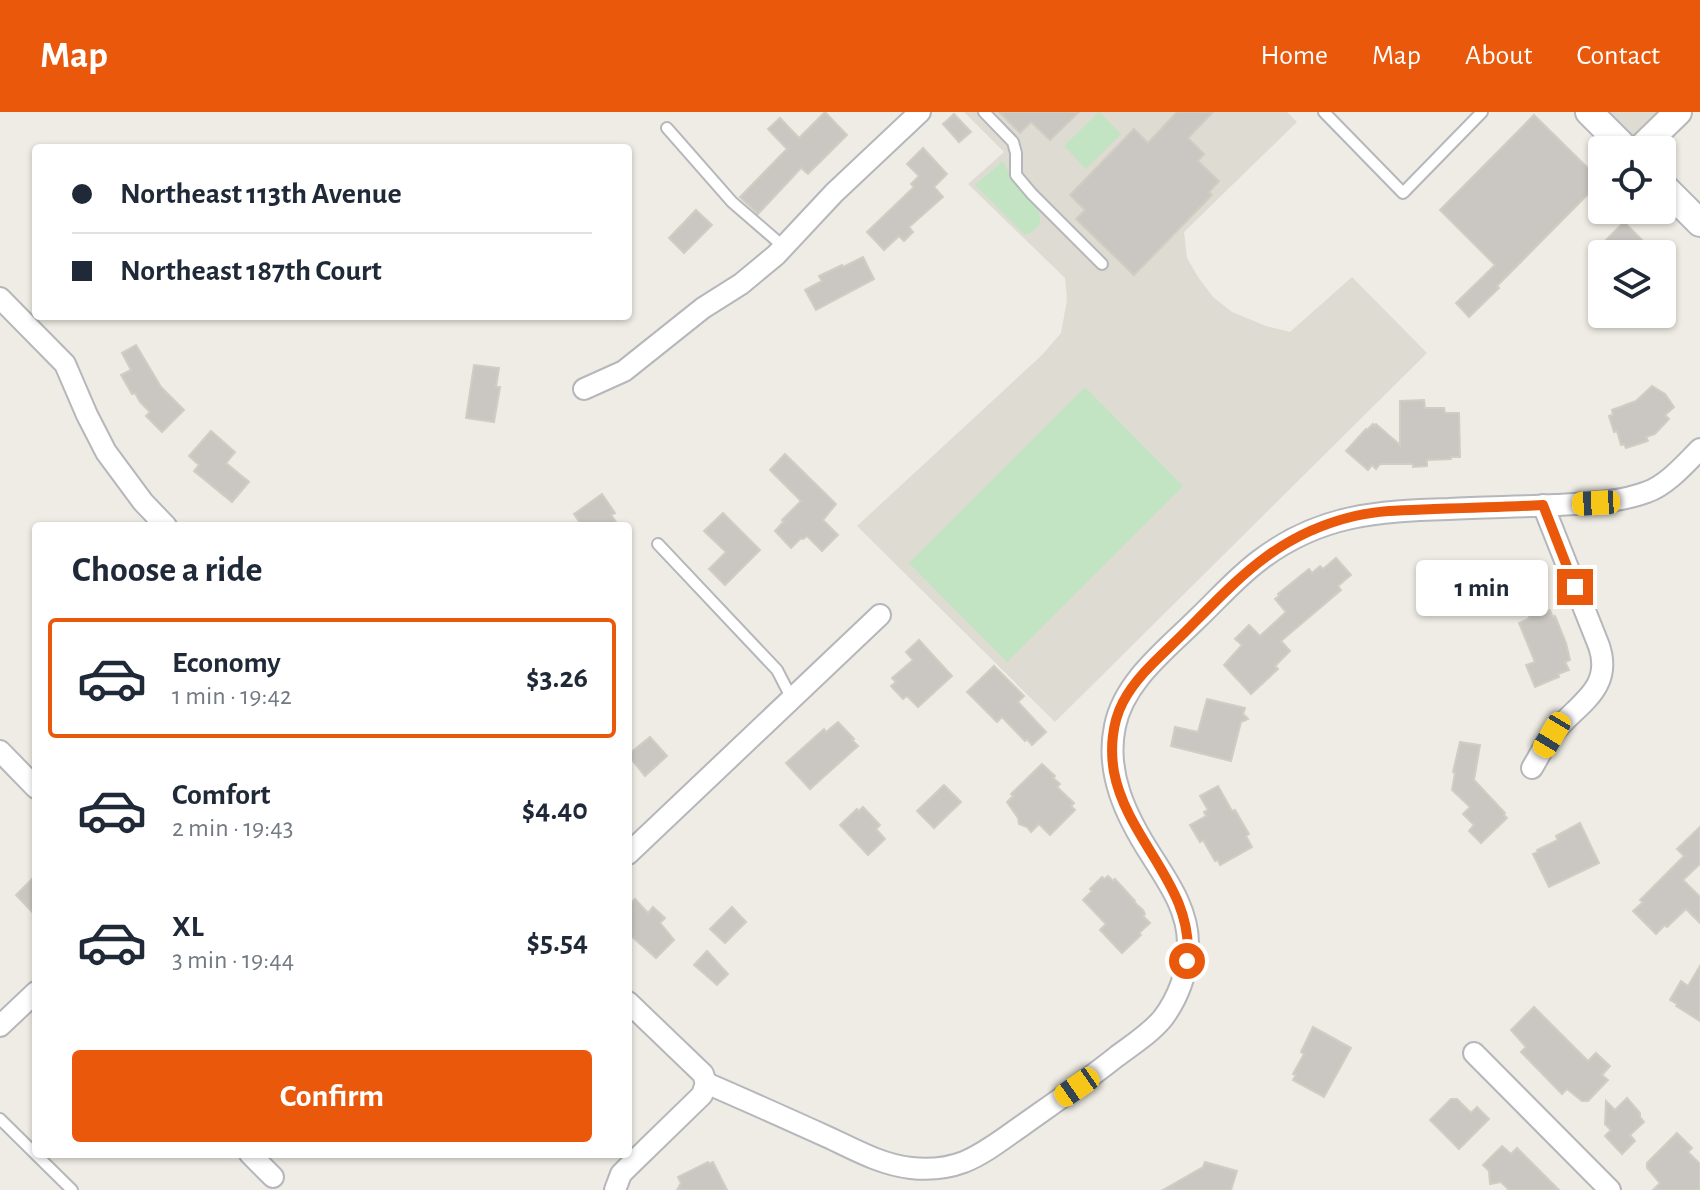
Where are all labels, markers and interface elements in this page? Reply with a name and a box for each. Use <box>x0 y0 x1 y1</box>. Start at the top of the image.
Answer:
text: Map <box>40 37 108 75</box>
text: Home <box>1261 42 1328 70</box>
text: Map <box>1372 42 1421 70</box>
text: About <box>1465 42 1533 70</box>
text: Contact <box>1577 42 1660 70</box>
map controls <box>1588 136 1676 328</box>
button: locate <box>1588 136 1676 224</box>
text: Northeast 113th Avenue <box>120 179 402 209</box>
button: layers <box>1588 240 1676 328</box>
text: Northeast 187th Court <box>120 256 382 286</box>
car <box>1571 490 1621 516</box>
text: Choose a ride <box>72 552 262 588</box>
callout: 1 min <box>1415 559 1547 615</box>
route end <box>1557 569 1593 605</box>
text: 1 min <box>1455 575 1509 601</box>
icon: car <box>76 642 148 714</box>
text: Economy <box>172 648 281 678</box>
text: $3.26 <box>526 663 588 693</box>
text: 1 min · 19:42 <box>172 683 292 709</box>
car <box>1529 708 1575 762</box>
icon: car <box>76 774 148 846</box>
text: Comfort <box>172 780 271 810</box>
text: $4.40 <box>522 795 588 825</box>
text: 2 min · 19:43 <box>172 815 294 841</box>
icon: car <box>76 906 148 978</box>
text: XL <box>172 912 204 942</box>
text: $5.54 <box>527 927 588 957</box>
route start <box>1169 943 1205 979</box>
text: 3 min · 19:44 <box>172 947 294 973</box>
button: Confirm <box>72 1050 592 1142</box>
car <box>1050 1063 1104 1111</box>

